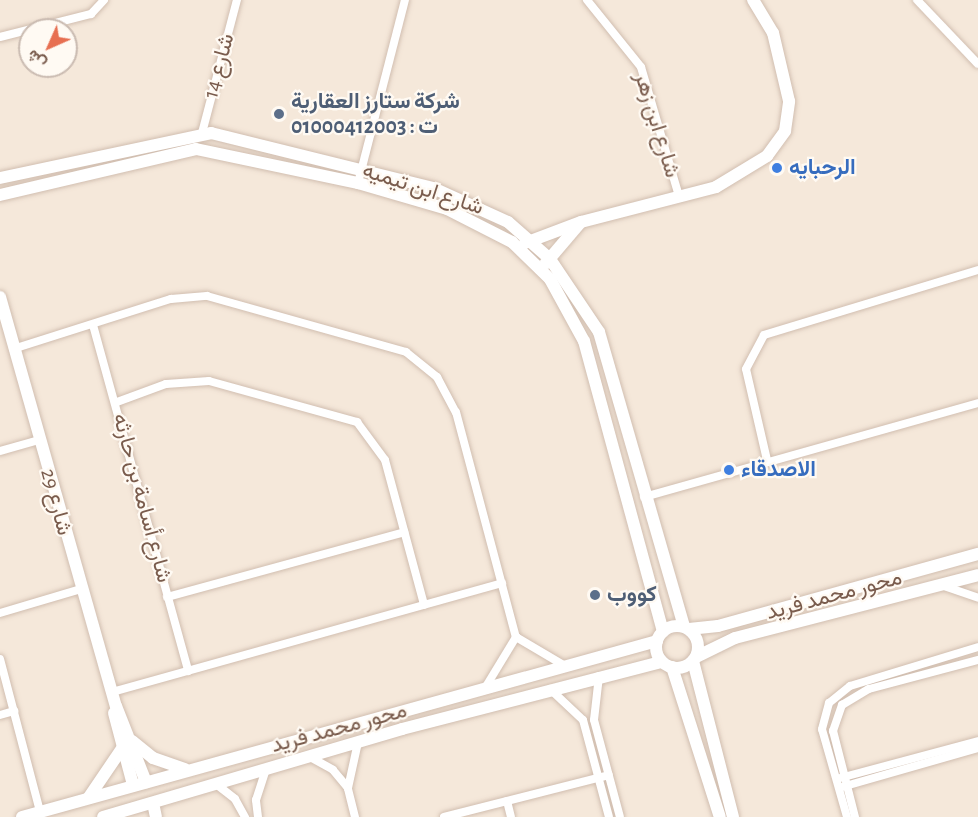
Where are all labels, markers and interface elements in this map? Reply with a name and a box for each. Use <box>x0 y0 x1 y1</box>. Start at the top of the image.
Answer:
north arrow <box>18 18 78 78</box>
street label: شارع 14 <box>198 31 240 101</box>
text: ش <box>24 47 49 72</box>
street label: شارع ابن زهر <box>629 69 685 181</box>
place label: شركة ستارز العقارية ت : 01000412003 <box>291 88 460 140</box>
marker: شركة ستارز العقارية ت : 01000412003 <box>272 107 286 121</box>
place label: الرحبايه <box>789 155 856 181</box>
street label: شارع ابن تيميه <box>359 157 487 221</box>
marker: الرحبايه <box>770 161 784 175</box>
street label: شارع أسامة بن حارثه <box>107 411 177 585</box>
place label: الاصدقاء <box>741 457 816 483</box>
marker: الاصدقاء <box>722 463 736 477</box>
street label: شارع 29 <box>34 466 78 538</box>
street label: محور محمد فريد <box>763 564 905 626</box>
place label: كووب <box>607 582 657 608</box>
marker: كووب <box>588 588 602 602</box>
street label: محور محمد فريد <box>268 697 410 759</box>

